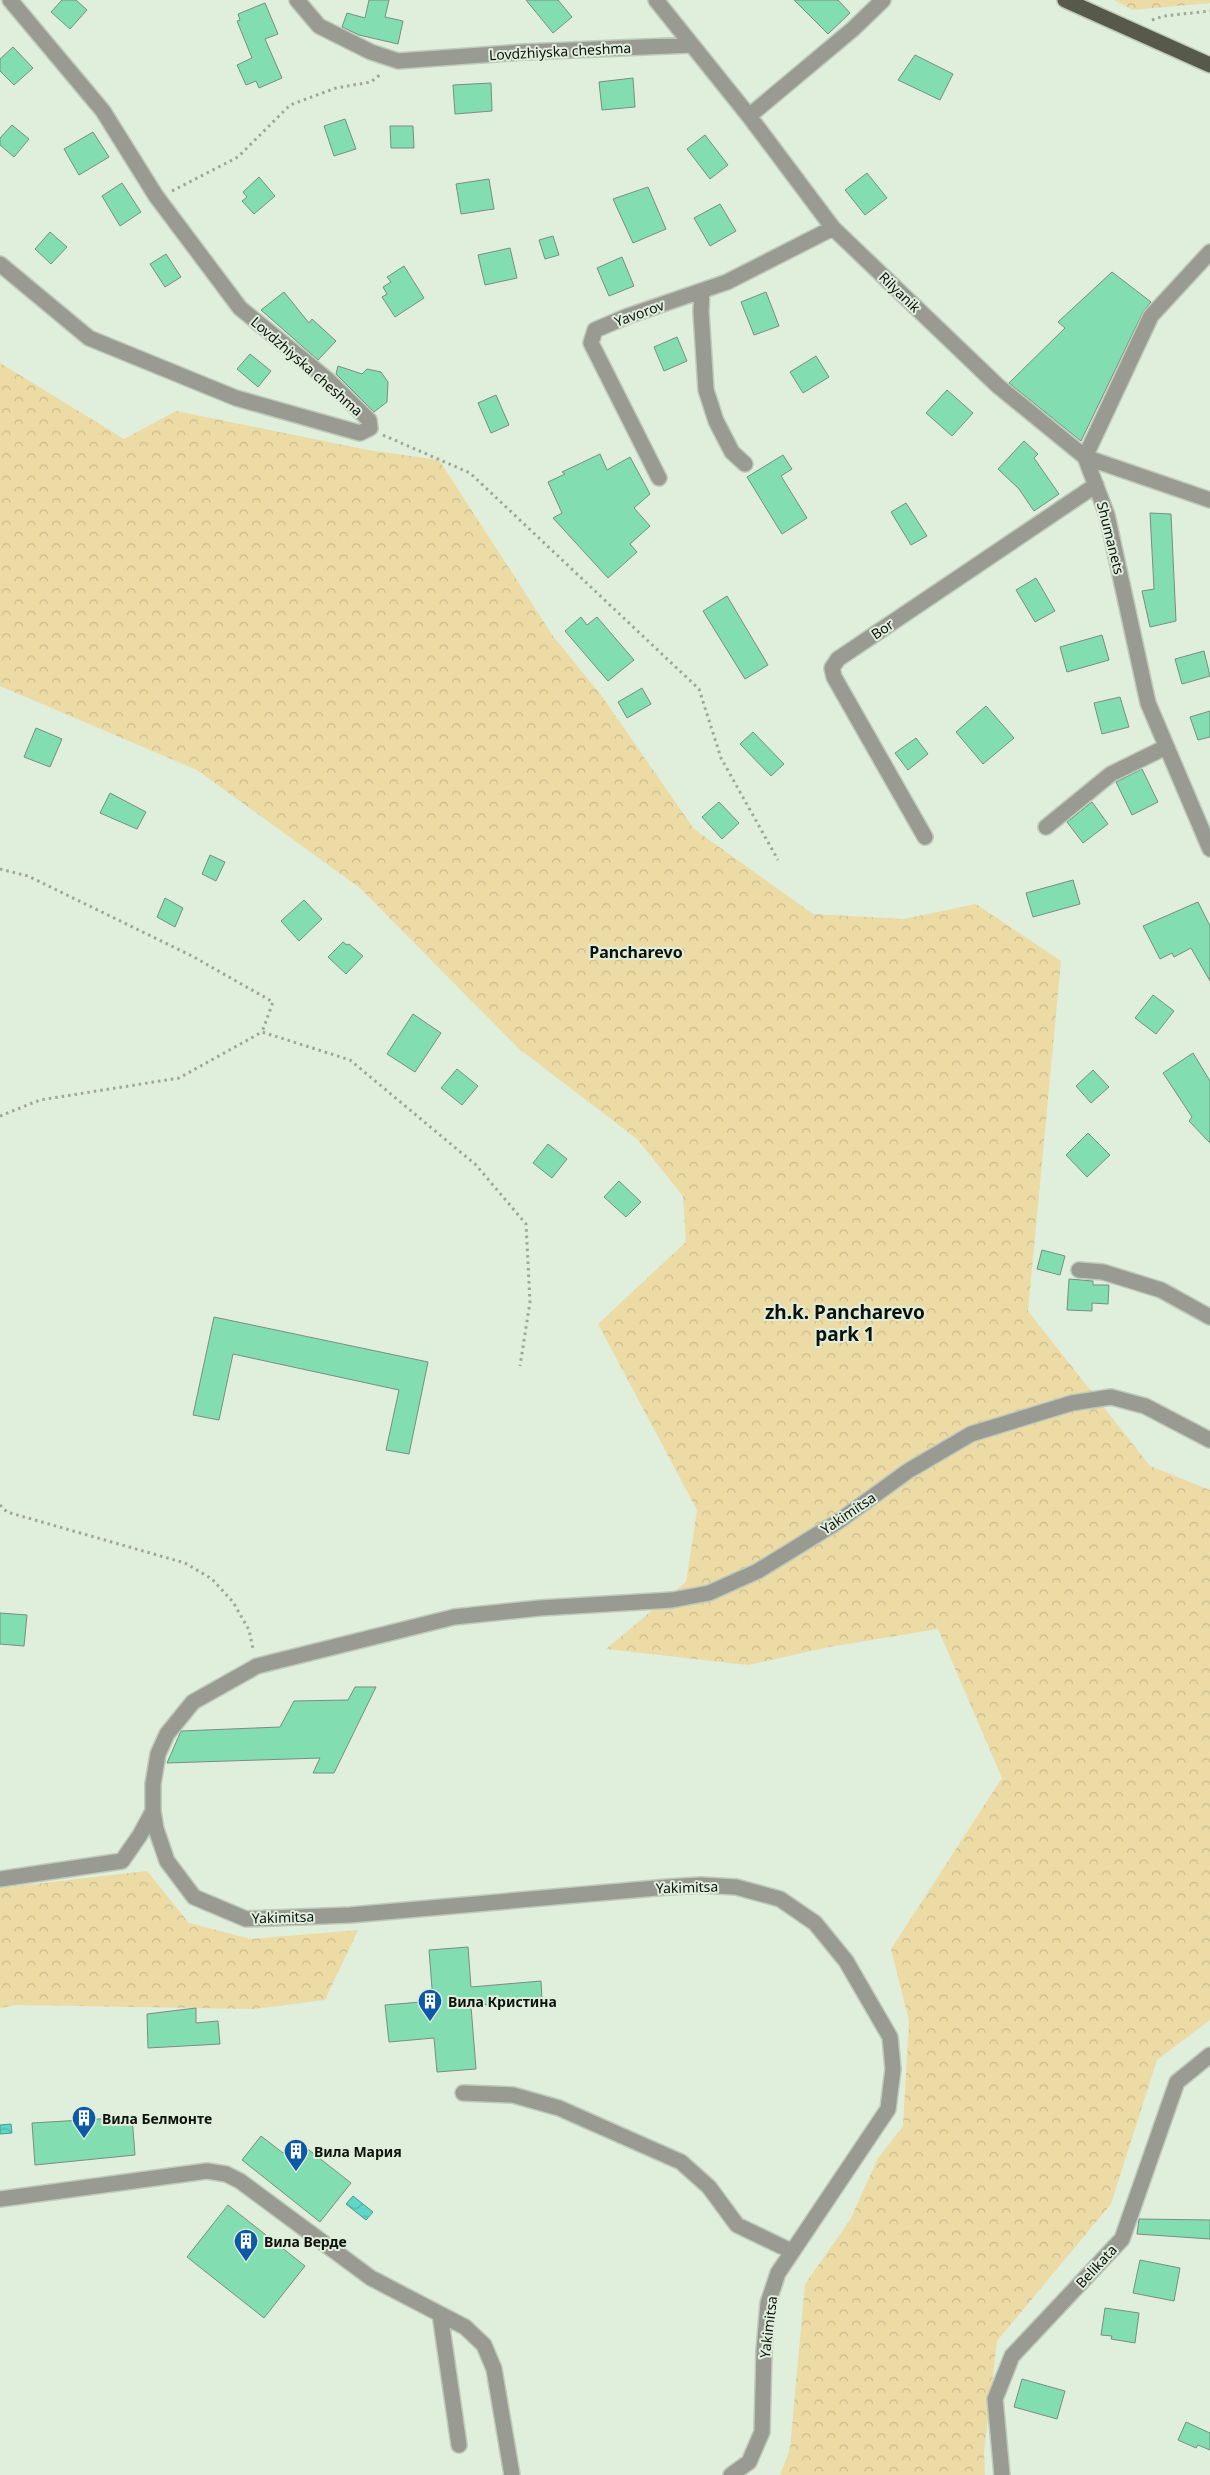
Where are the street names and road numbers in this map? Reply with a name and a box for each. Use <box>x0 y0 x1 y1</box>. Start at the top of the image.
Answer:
street label: Lovdzhiyska cheshma <box>488 38 632 64</box>
street label: Rilyanik <box>875 268 925 317</box>
street label: Yavorov <box>612 295 667 331</box>
street label: Lovdzhiyska cheshma <box>247 312 367 420</box>
street label: Shumanets <box>1093 500 1129 577</box>
street label: Bor <box>867 614 897 643</box>
street label: Yakimitsa <box>817 1488 879 1538</box>
street label: Yakimitsa <box>655 1876 719 1898</box>
street label: Yakimitsa <box>251 1906 315 1928</box>
street label: Belikata <box>1071 2240 1121 2292</box>
street label: Yakimitsa <box>755 2295 781 2359</box>

